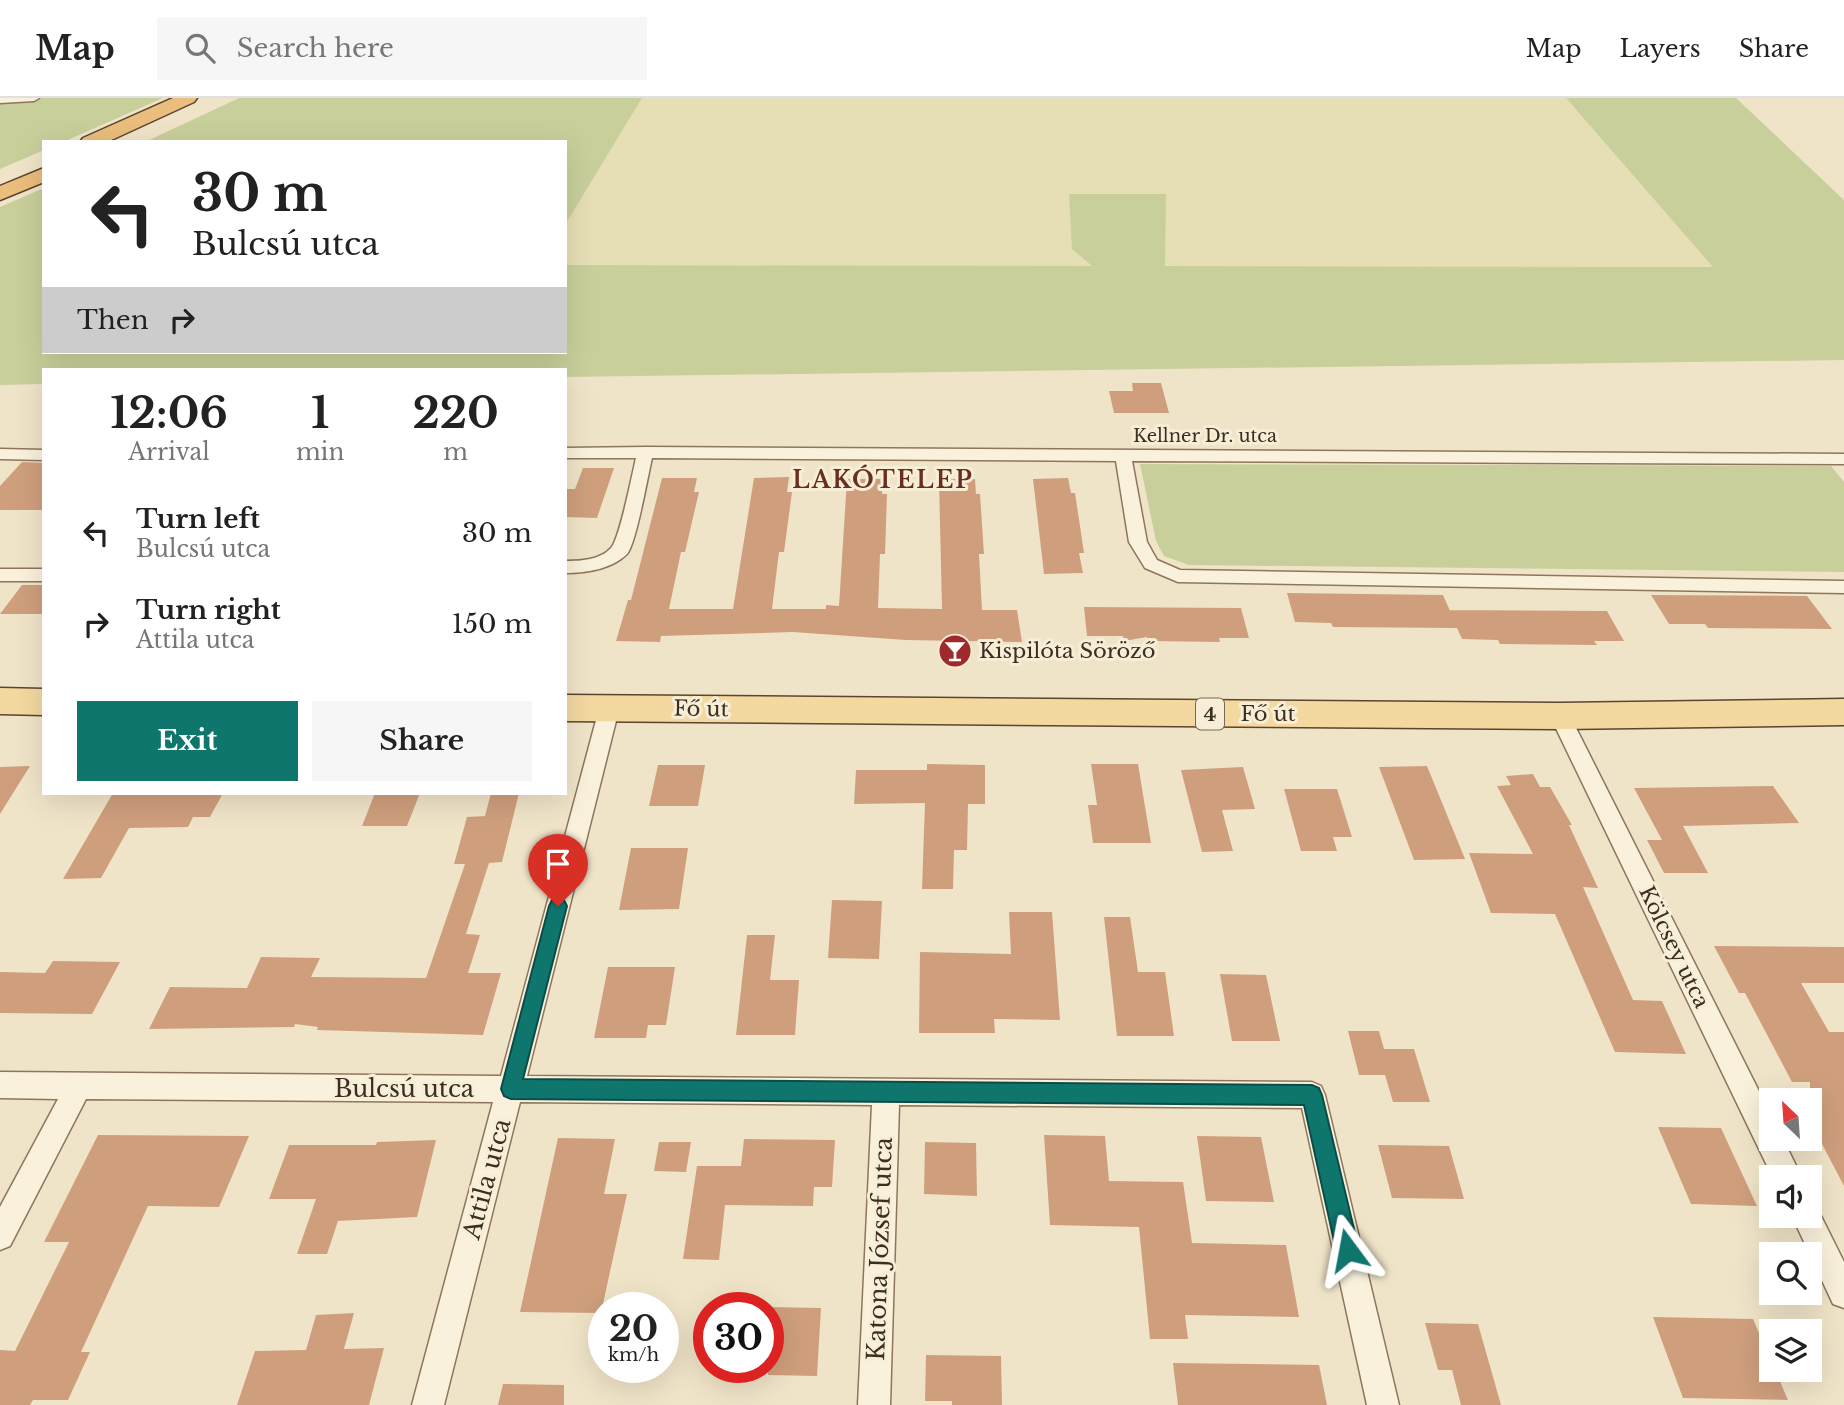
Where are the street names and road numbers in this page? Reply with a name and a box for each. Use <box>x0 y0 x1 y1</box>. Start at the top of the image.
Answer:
street label: Kellner Dr. utca <box>1133 425 1277 447</box>
street label: Fő út <box>673 696 729 722</box>
road number: 4 <box>1196 698 1224 730</box>
street label: Fő út <box>1241 701 1296 727</box>
street label: Kölcsey utca <box>1633 882 1715 1013</box>
street label: Bulcsú utca <box>334 1074 475 1103</box>
street label: Attila utca <box>456 1115 517 1243</box>
street label: Katona József utca <box>861 1136 898 1361</box>

